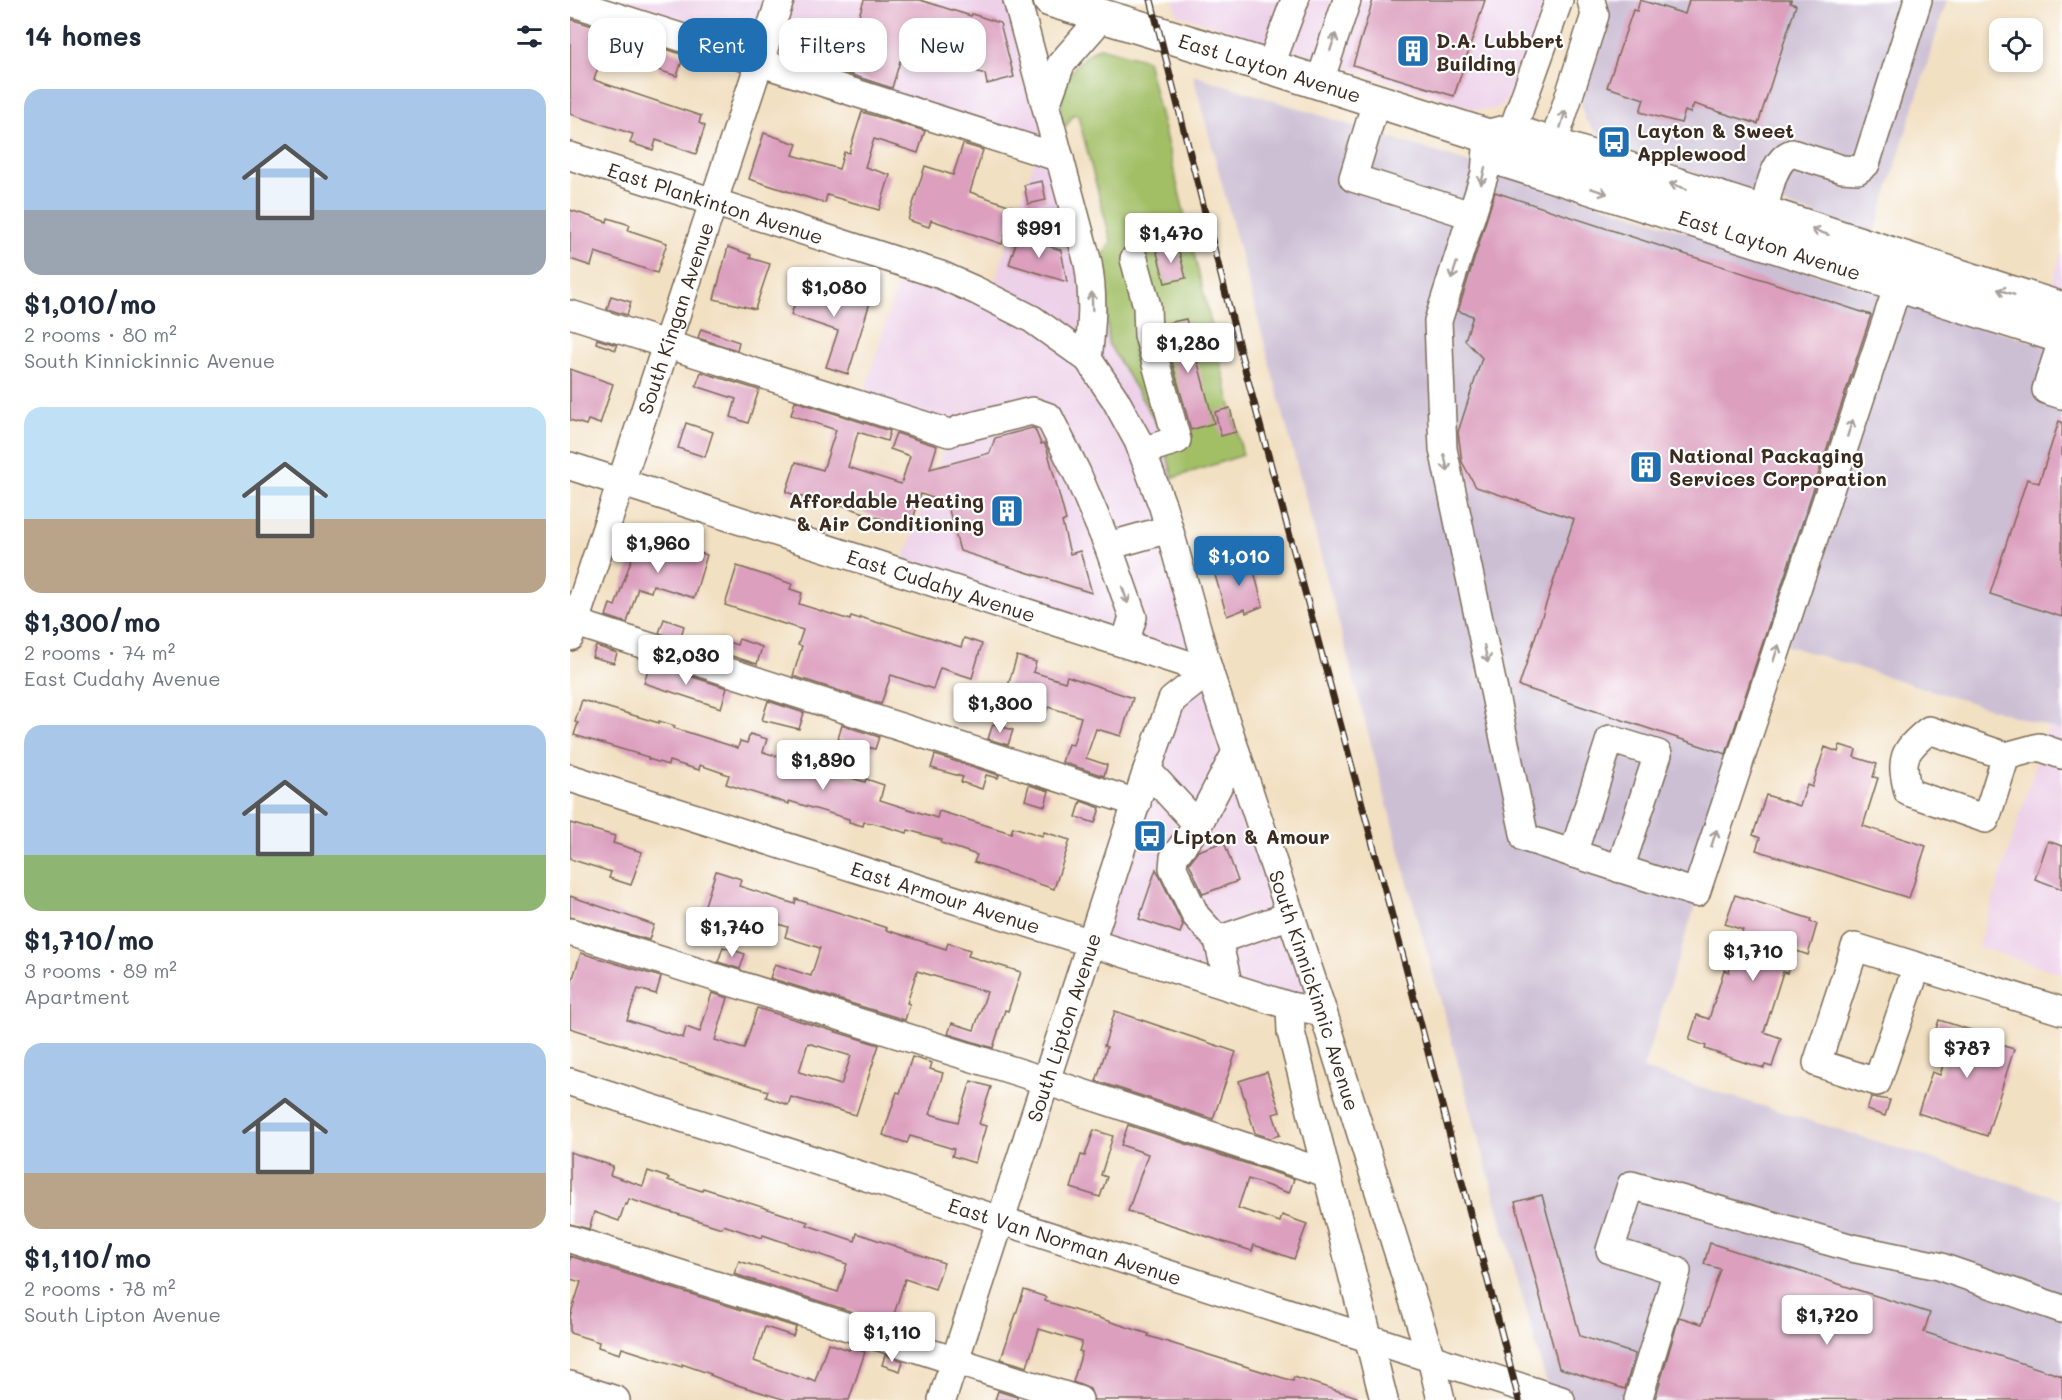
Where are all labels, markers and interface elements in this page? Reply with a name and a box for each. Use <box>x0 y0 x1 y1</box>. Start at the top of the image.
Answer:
chip: Buy <box>588 18 666 72</box>
chip: Rent <box>678 18 767 72</box>
chip: Filters <box>779 18 887 72</box>
chip: New <box>899 18 986 72</box>
map controls <box>1989 18 2043 72</box>
button: locate <box>1989 18 2043 72</box>
text: 14 homes <box>24 19 142 53</box>
icon: filters <box>513 20 546 53</box>
street label: East Layton Avenue <box>1175 27 1364 108</box>
place label: D.A. Lubbert Building <box>1436 27 1564 76</box>
one-way arrow <box>1328 33 1339 52</box>
building icon: D.A. Lubbert Building <box>1395 33 1431 69</box>
one-way arrow <box>1558 110 1569 129</box>
place label: Layton & Sweet Applewood <box>1637 117 1794 166</box>
bus stop icon: Layton & Sweet Applewood <box>1596 124 1632 160</box>
icon: home <box>231 128 339 236</box>
street label: East Plankinton Avenue <box>605 156 827 249</box>
one-way arrow <box>1477 166 1488 185</box>
one-way arrow <box>1669 180 1688 191</box>
one-way arrow <box>1589 187 1608 198</box>
street label: East Layton Avenue <box>1675 203 1864 285</box>
pin: $991 <box>1003 208 1075 259</box>
pin: $1,470 <box>1122 213 1220 264</box>
text: $991 <box>1016 214 1062 240</box>
street label: South Kingan Avenue <box>631 218 719 417</box>
text: $1,470 <box>1139 219 1203 245</box>
one-way arrow <box>1811 226 1830 237</box>
one-way arrow <box>1447 261 1458 280</box>
pin: $1,080 <box>785 267 883 318</box>
text: $1,080 <box>801 273 867 299</box>
one-way arrow <box>1997 285 2016 296</box>
text: $1,010/mo <box>24 287 156 321</box>
one-way arrow <box>1087 291 1098 311</box>
text: 2 rooms · 80 m² <box>24 321 177 347</box>
pin: $1,280 <box>1139 323 1237 374</box>
text: $1,280 <box>1156 329 1220 355</box>
text: South Kinnickinnic Avenue <box>24 347 275 373</box>
one-way arrow <box>1846 419 1857 438</box>
place label: National Packaging Services Corporation <box>1669 442 1887 491</box>
icon: home <box>231 446 339 554</box>
building icon: National Packaging Services Corporation <box>1628 449 1664 485</box>
one-way arrow <box>1441 453 1452 472</box>
place label: Affordable Heating & Air Conditioning <box>789 487 984 536</box>
building icon: Affordable Heating & Air Conditioning <box>989 493 1025 529</box>
pin: $1,960 <box>609 523 707 574</box>
text: $1,960 <box>626 529 690 555</box>
pin: $1,010 <box>1190 536 1288 587</box>
text: $1,010 <box>1208 542 1270 568</box>
street label: East Cudahy Avenue <box>844 543 1039 628</box>
one-way arrow <box>1120 585 1131 604</box>
text: $1,300/mo <box>24 605 160 639</box>
pin: $2,030 <box>637 635 735 686</box>
text: 2 rooms · 74 m² <box>24 639 175 665</box>
text: $2,030 <box>652 641 720 667</box>
one-way arrow <box>1481 644 1492 663</box>
one-way arrow <box>1771 644 1782 663</box>
text: East Cudahy Avenue <box>24 665 221 691</box>
pin: $1,300 <box>951 683 1049 734</box>
text: $1,300 <box>967 689 1033 715</box>
pin: $1,890 <box>774 740 872 791</box>
text: $1,890 <box>791 746 855 772</box>
icon: home <box>231 764 339 872</box>
bus stop icon: Lipton & Amour <box>1132 818 1168 854</box>
place label: Lipton & Amour <box>1173 823 1330 849</box>
one-way arrow <box>1709 829 1720 848</box>
street label: East Armour Avenue <box>848 855 1044 939</box>
street label: South Kinnickinnic Avenue <box>1263 867 1366 1114</box>
pin: $1,740 <box>683 907 781 958</box>
text: $1,740 <box>700 913 764 939</box>
text: $1,710/mo <box>24 923 154 957</box>
street label: South Lipton Avenue <box>1020 930 1106 1125</box>
pin: $1,710 <box>1704 931 1802 982</box>
text: $1,710 <box>1723 937 1783 963</box>
text: 3 rooms · 89 m² <box>24 957 177 983</box>
text: Apartment <box>24 983 130 1009</box>
pin: $787 <box>1931 1028 2003 1079</box>
text: $787 <box>1943 1034 1991 1060</box>
icon: home <box>231 1082 339 1190</box>
street label: East Van Norman Avenue <box>945 1191 1185 1290</box>
text: $1,110/mo <box>24 1241 151 1275</box>
text: 2 rooms · 78 m² <box>24 1275 176 1301</box>
pin: $1,720 <box>1778 1295 1876 1346</box>
text: South Lipton Avenue <box>24 1301 221 1327</box>
text: $1,720 <box>1796 1301 1858 1327</box>
pin: $1,110 <box>843 1312 941 1363</box>
text: $1,110 <box>863 1318 921 1344</box>

